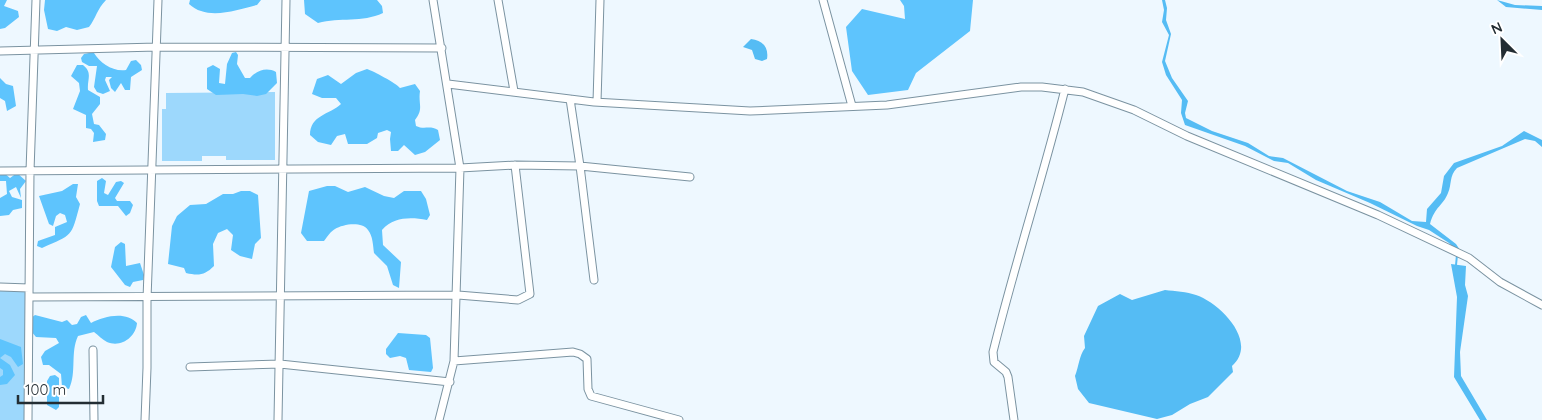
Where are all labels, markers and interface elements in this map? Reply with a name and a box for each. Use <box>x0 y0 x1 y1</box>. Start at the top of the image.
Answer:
north arrow <box>1477 15 1527 65</box>
text: N <box>1488 18 1505 38</box>
scale bar <box>18 372 102 404</box>
text: 100 m <box>25 380 66 399</box>

